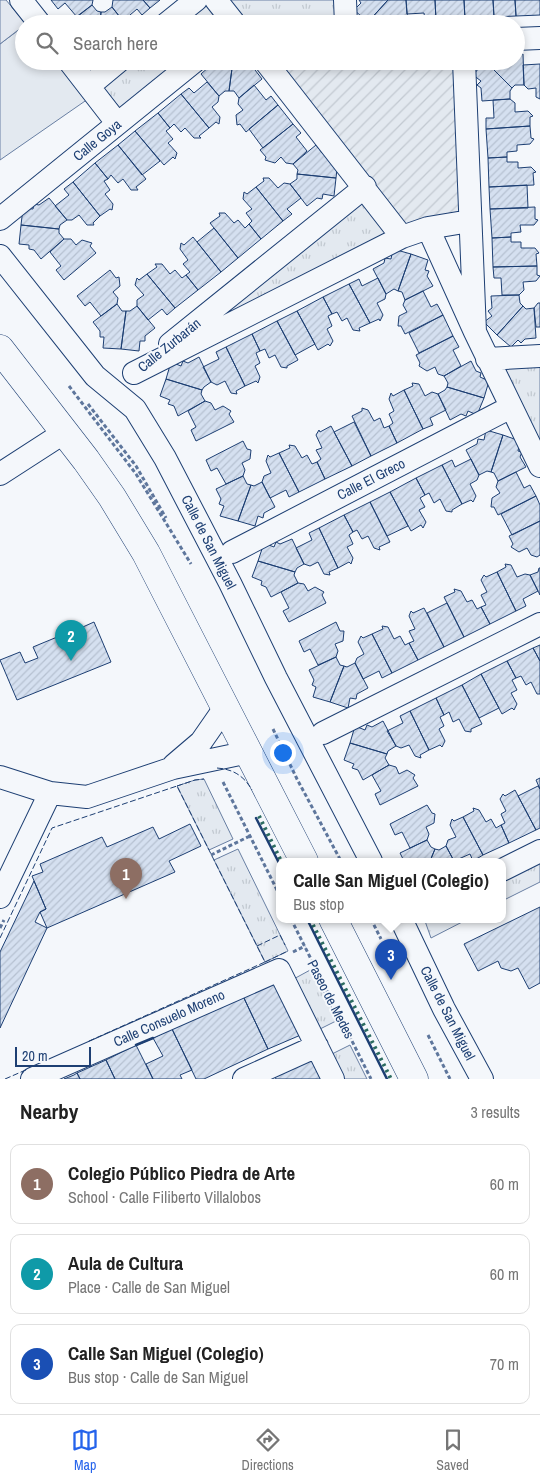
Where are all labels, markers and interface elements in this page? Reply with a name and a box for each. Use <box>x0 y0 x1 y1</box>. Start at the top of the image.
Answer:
search box <box>15 15 525 70</box>
icon: search <box>33 29 61 57</box>
text: Search here <box>73 30 158 56</box>
street label: Calle Goya <box>69 115 125 165</box>
street label: Calle Zurbarán <box>134 314 204 376</box>
street label: Calle El Greco <box>334 454 408 504</box>
street label: Calle de San Miguel <box>178 492 240 592</box>
pin: 2 <box>55 620 87 661</box>
your location <box>270 740 296 766</box>
pin: 1 <box>110 858 142 899</box>
popup <box>276 858 506 923</box>
text: Calle San Miguel (Colegio) <box>293 867 489 893</box>
text: Bus stop <box>293 893 344 915</box>
pin: 3 <box>375 939 407 980</box>
street label: Paseo de Medes <box>303 957 359 1042</box>
street label: Calle de San Miguel <box>417 963 479 1063</box>
street label: Calle Consuelo Moreno <box>111 985 227 1051</box>
scale bar <box>15 1044 91 1067</box>
text: 20 m <box>22 1047 48 1065</box>
text: Nearby <box>20 1097 78 1126</box>
text: 3 results <box>470 1101 520 1123</box>
text: Colegio Público Piedra de Arte <box>68 1160 295 1186</box>
text: 1 <box>33 1173 41 1195</box>
text: 60 m <box>490 1173 519 1195</box>
text: School · Calle Filiberto Villalobos <box>68 1186 261 1208</box>
text: Aula de Cultura <box>68 1250 183 1276</box>
text: 2 <box>33 1263 41 1285</box>
text: 60 m <box>490 1263 519 1285</box>
text: Place · Calle de San Miguel <box>68 1276 230 1298</box>
text: Calle San Miguel (Colegio) <box>68 1340 264 1366</box>
text: 3 <box>33 1353 41 1375</box>
text: 70 m <box>490 1353 519 1375</box>
text: Bus stop · Calle de San Miguel <box>68 1366 248 1388</box>
tab: Map <box>71 1426 99 1474</box>
tab: Directions <box>242 1426 294 1474</box>
tab: Saved <box>436 1426 469 1474</box>

